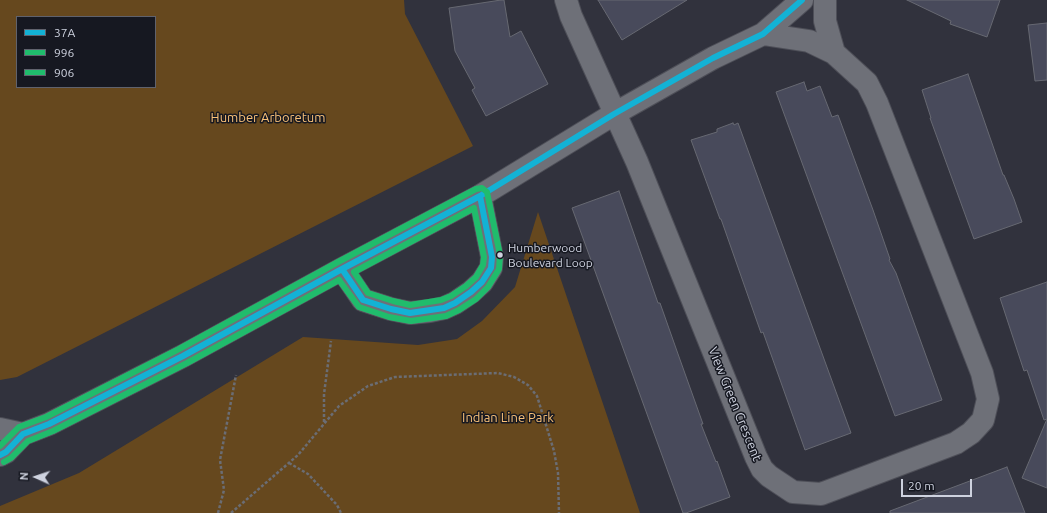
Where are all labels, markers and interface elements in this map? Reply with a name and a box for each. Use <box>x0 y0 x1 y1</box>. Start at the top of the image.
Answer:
legend <box>16 16 156 88</box>
text: 37A <box>54 26 75 39</box>
text: 996 <box>54 46 74 59</box>
text: 906 <box>54 66 74 79</box>
park label: Humber Arboretum <box>211 110 325 126</box>
place label: Humberwood Boulevard Loop <box>508 241 593 269</box>
marker: Humberwood Boulevard Loop <box>495 250 505 260</box>
street label: View Green Crescent <box>705 345 765 463</box>
park label: Indian Line Park <box>462 410 554 426</box>
north arrow <box>16 457 56 497</box>
scale bar <box>903 471 974 497</box>
text: N <box>18 472 30 481</box>
text: 20 m <box>908 479 935 492</box>

